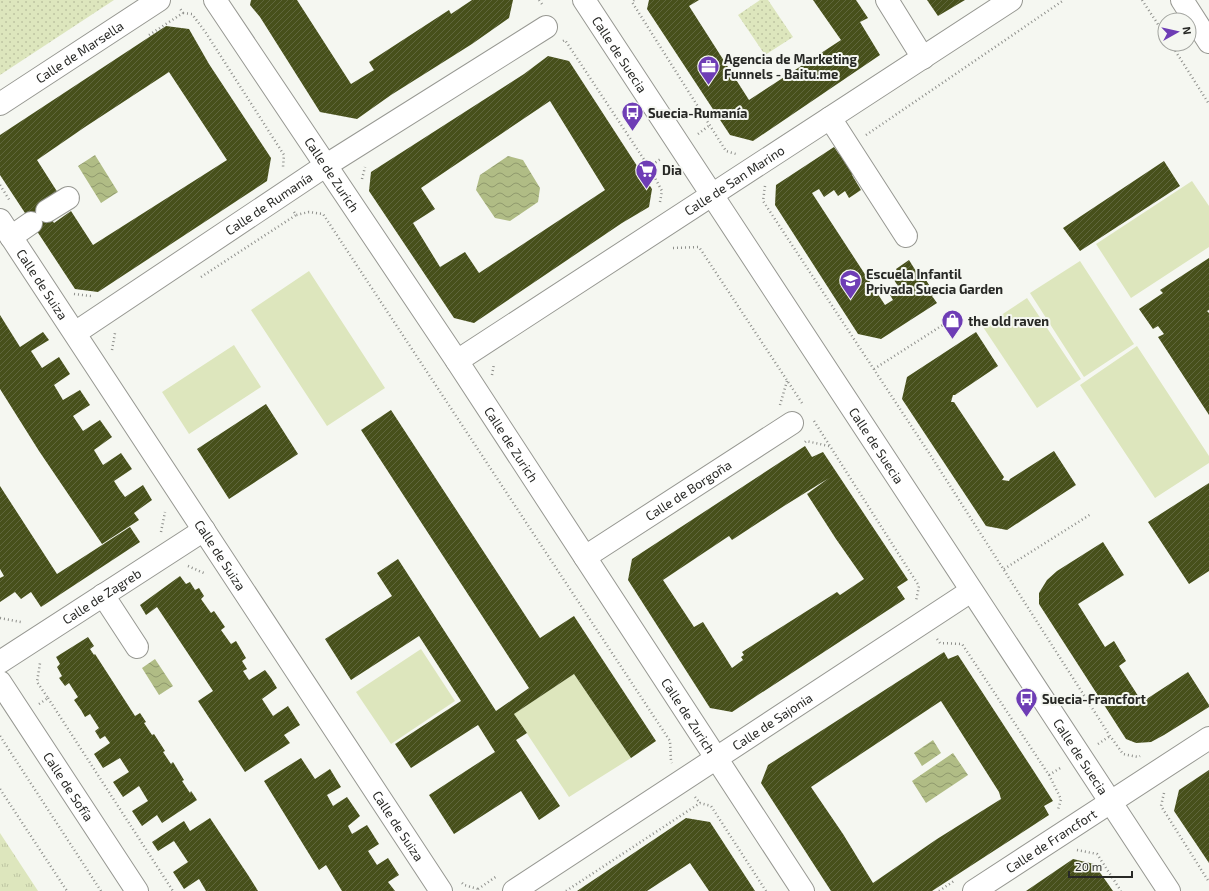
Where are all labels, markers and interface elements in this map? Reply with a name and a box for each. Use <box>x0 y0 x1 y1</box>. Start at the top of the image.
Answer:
north arrow <box>1157 12 1197 52</box>
street label: Calle de Suecia <box>589 13 651 96</box>
street label: Calle de Marsella <box>33 17 126 87</box>
text: N <box>1180 26 1194 35</box>
place label: Agencia de Marketing Funnels - Baitu.me <box>724 51 857 82</box>
office icon: Agencia de Marketing Funnels - Baitu.me <box>695 53 721 86</box>
bus stop icon: Suecia-Rumanía <box>620 100 646 133</box>
place label: Suecia-Rumanía <box>648 105 747 121</box>
street label: Calle de Zurich <box>301 134 363 215</box>
street label: Calle de San Marino <box>681 142 787 219</box>
supermarket icon: Dia <box>634 157 660 190</box>
place label: Dia <box>662 162 682 178</box>
street label: Calle de Rumanía <box>222 169 315 238</box>
street label: Calle de Suiza <box>13 246 71 323</box>
place label: Escuela Infantil Privada Suecia Garden <box>866 266 1003 297</box>
school or university icon: Escuela Infantil Privada Suecia Garden <box>838 268 864 301</box>
shop icon: the old raven <box>940 308 966 341</box>
place label: the old raven <box>968 313 1049 329</box>
street label: Calle de Zurich <box>481 404 542 485</box>
street label: Calle de Suecia <box>846 404 907 487</box>
street label: Calle de Borgoña <box>642 456 734 524</box>
street label: Calle de Suiza <box>191 517 249 593</box>
street label: Calle de Zagreb <box>59 565 144 628</box>
street label: Calle de Zurich <box>658 675 719 756</box>
bus stop icon: Suecia-Francfort <box>1013 686 1039 719</box>
street label: Calle de Sajonia <box>729 689 815 754</box>
place label: Suecia-Francfort <box>1042 691 1146 707</box>
street label: Calle de Suecia <box>1050 715 1112 798</box>
street label: Calle de Sofía <box>40 749 97 824</box>
street label: Calle de Suiza <box>369 788 427 864</box>
street label: Calle de Francfort <box>1003 805 1100 876</box>
scale bar <box>1069 853 1132 879</box>
text: 20 m <box>1075 859 1102 873</box>

